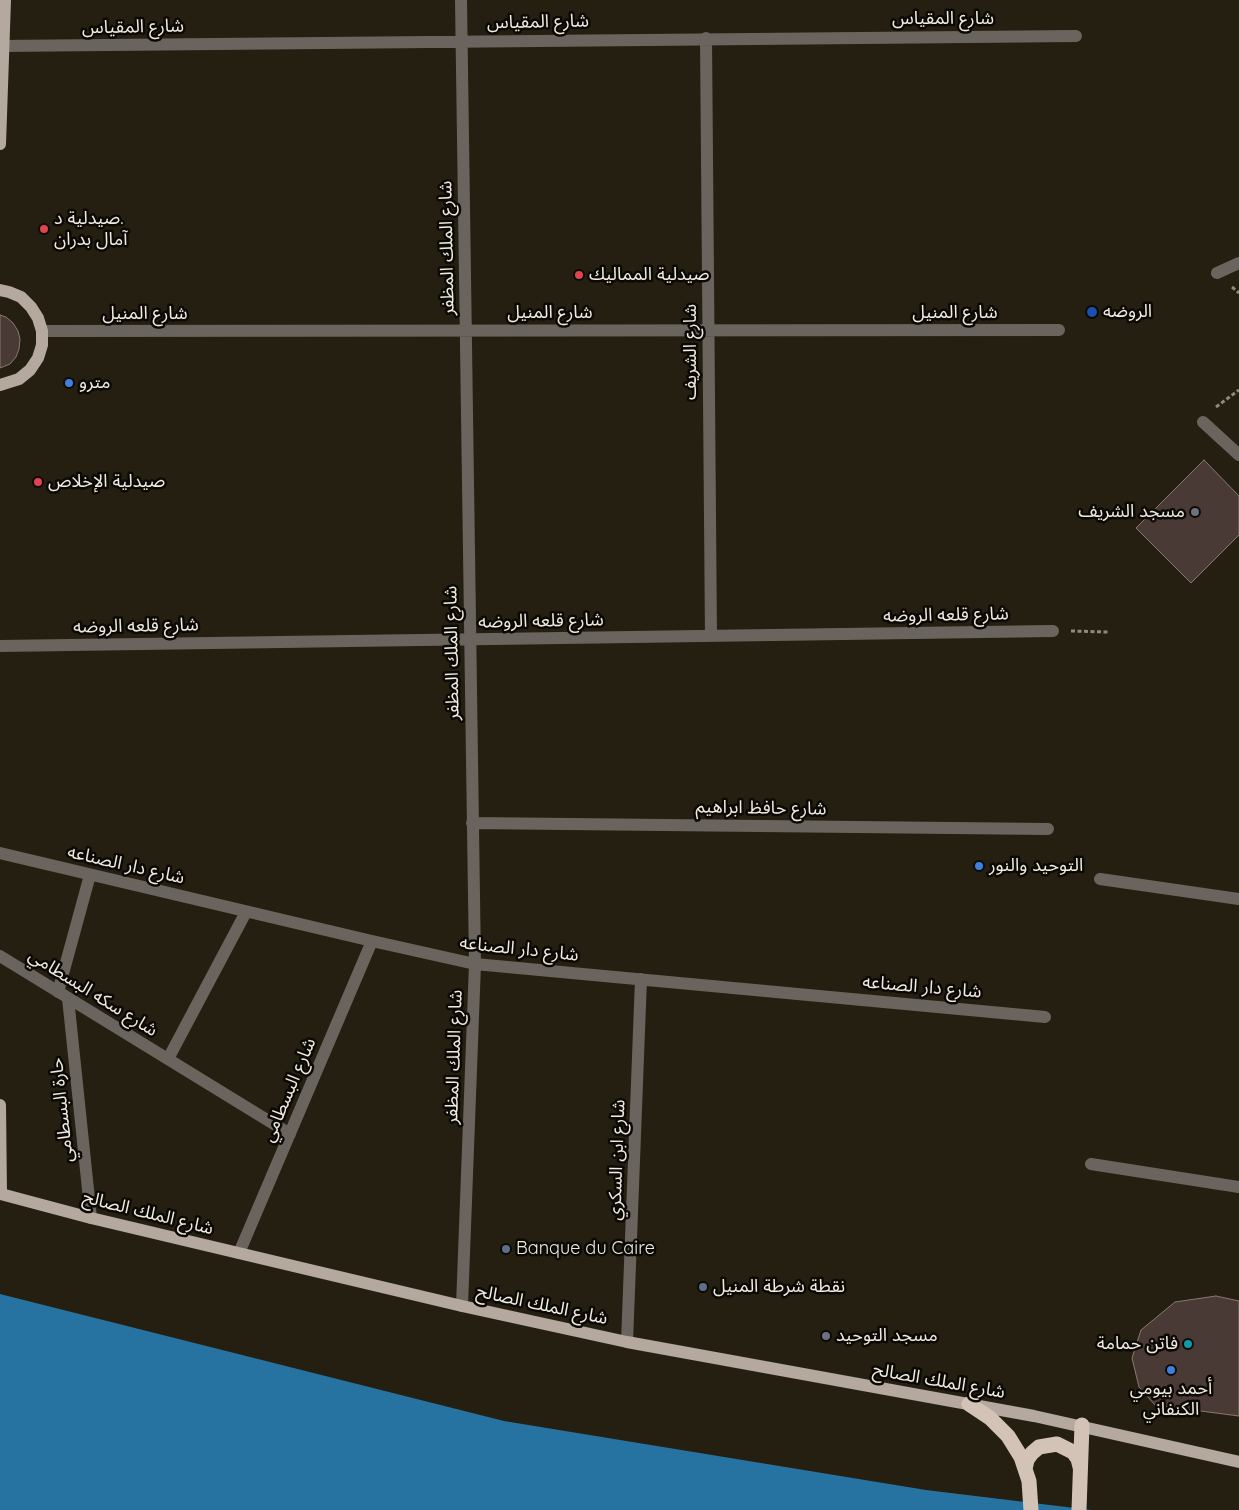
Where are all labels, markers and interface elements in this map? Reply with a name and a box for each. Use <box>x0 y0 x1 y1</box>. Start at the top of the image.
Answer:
street label: شارع المقياس <box>892 8 994 30</box>
street label: شارع المقياس <box>487 10 589 34</box>
street label: شارع المقياس <box>82 15 184 39</box>
street label: شارع الملك المظفر <box>435 181 459 315</box>
place label: صيدلية د. آمال بدران <box>54 208 128 250</box>
marker: صيدلية د. آمال بدران <box>38 223 50 235</box>
place label: صيدلية المماليك <box>589 264 710 286</box>
marker: صيدلية المماليك <box>573 269 585 281</box>
place label: الروضه <box>1103 301 1152 323</box>
street label: شارع المنيل <box>507 302 593 324</box>
street label: شارع المنيل <box>912 302 998 324</box>
street label: شارع المنيل <box>102 303 188 325</box>
street label: شارع الشريف <box>680 304 702 400</box>
marker: الروضه <box>1085 305 1099 319</box>
place label: مترو <box>79 372 110 394</box>
marker: مترو <box>63 377 75 389</box>
place label: صيدلية الإخلاص <box>48 471 165 493</box>
marker: صيدلية الإخلاص <box>32 476 44 488</box>
place label: مسجد الشريف <box>1078 501 1185 523</box>
marker: مسجد الشريف <box>1189 506 1201 518</box>
street label: شارع الملك المظفر <box>440 586 464 720</box>
street label: شارع قلعه الروضه <box>883 603 1009 627</box>
street label: شارع قلعه الروضه <box>478 609 604 633</box>
street label: شارع قلعه الروضه <box>73 614 199 638</box>
street label: شارع حافظ ابراهيم <box>695 796 827 820</box>
street label: شارع دار الصناعه <box>65 841 187 889</box>
place label: التوحيد والنور <box>989 855 1083 877</box>
marker: التوحيد والنور <box>973 860 985 872</box>
street label: شارع دار الصناعه <box>458 932 580 966</box>
street label: شارع سكه البسطامي <box>24 945 162 1041</box>
street label: شارع دار الصناعه <box>861 971 983 1003</box>
street label: شارع الملك المظفر <box>441 989 467 1125</box>
street label: شارع البسطامي <box>257 1035 321 1145</box>
street label: حارة البسطامي <box>46 1057 78 1163</box>
street label: شارع ابن السكري <box>604 1099 630 1221</box>
street label: شارع الملك الصالح <box>80 1186 216 1240</box>
place label: Banque du Caire <box>516 1238 655 1260</box>
marker: Banque du Caire <box>500 1243 512 1255</box>
place label: نقطة شرطة المنيل <box>713 1276 845 1298</box>
street label: شارع الملك الصالح <box>474 1281 610 1329</box>
marker: نقطة شرطة المنيل <box>697 1281 709 1293</box>
place label: مسجد التوحيد <box>836 1325 938 1347</box>
marker: مسجد التوحيد <box>820 1330 832 1342</box>
place label: فاتن حمامة <box>1097 1333 1178 1355</box>
marker: فاتن حمامة <box>1182 1338 1194 1350</box>
street label: شارع الملك الصالح <box>871 1359 1007 1403</box>
marker: أحمد بيومي الكنفاني <box>1165 1364 1177 1376</box>
place label: أحمد بيومي الكنفاني <box>1130 1378 1212 1420</box>

